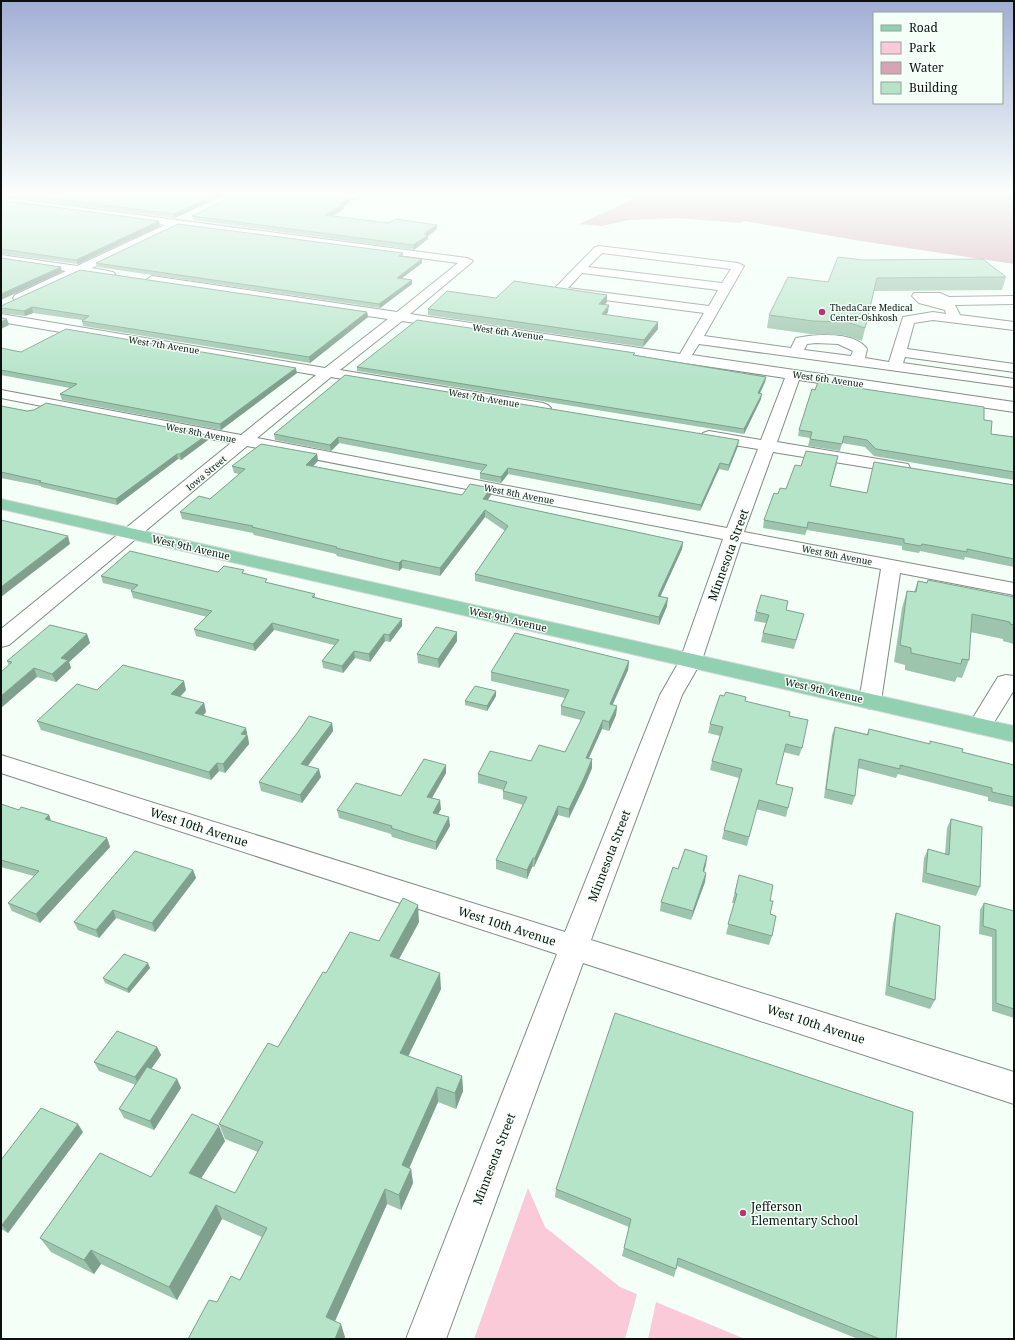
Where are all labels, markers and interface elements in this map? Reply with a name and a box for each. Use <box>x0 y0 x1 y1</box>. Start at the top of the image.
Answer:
legend <box>873 12 1003 104</box>
text: Road <box>909 19 939 36</box>
text: Park <box>909 39 937 56</box>
text: Water <box>909 59 944 76</box>
text: Building <box>909 79 958 96</box>
place label: ThedaCare Medical Center-Oshkosh <box>830 301 913 324</box>
marker: ThedaCare Medical Center-Oshkosh <box>817 307 827 317</box>
street label: West 6th Avenue <box>472 321 545 343</box>
street label: West 7th Avenue <box>128 333 201 357</box>
street label: West 6th Avenue <box>792 368 865 390</box>
street label: West 7th Avenue <box>448 385 521 411</box>
street label: West 8th Avenue <box>165 420 238 446</box>
street label: Iowa Street <box>183 452 229 494</box>
street label: West 8th Avenue <box>483 481 556 507</box>
street label: Minnesota Street <box>703 507 753 603</box>
street label: West 9th Avenue <box>151 531 231 563</box>
street label: West 8th Avenue <box>801 542 874 568</box>
street label: West 9th Avenue <box>468 603 548 635</box>
street label: West 9th Avenue <box>784 674 864 706</box>
street label: West 10th Avenue <box>148 803 250 851</box>
street label: Minnesota Street <box>584 808 634 904</box>
street label: West 10th Avenue <box>456 902 558 950</box>
street label: West 10th Avenue <box>765 1000 867 1048</box>
street label: Minnesota Street <box>469 1111 519 1207</box>
place label: Jefferson Elementary School <box>750 1198 859 1229</box>
marker: Jefferson Elementary School <box>738 1208 748 1218</box>

